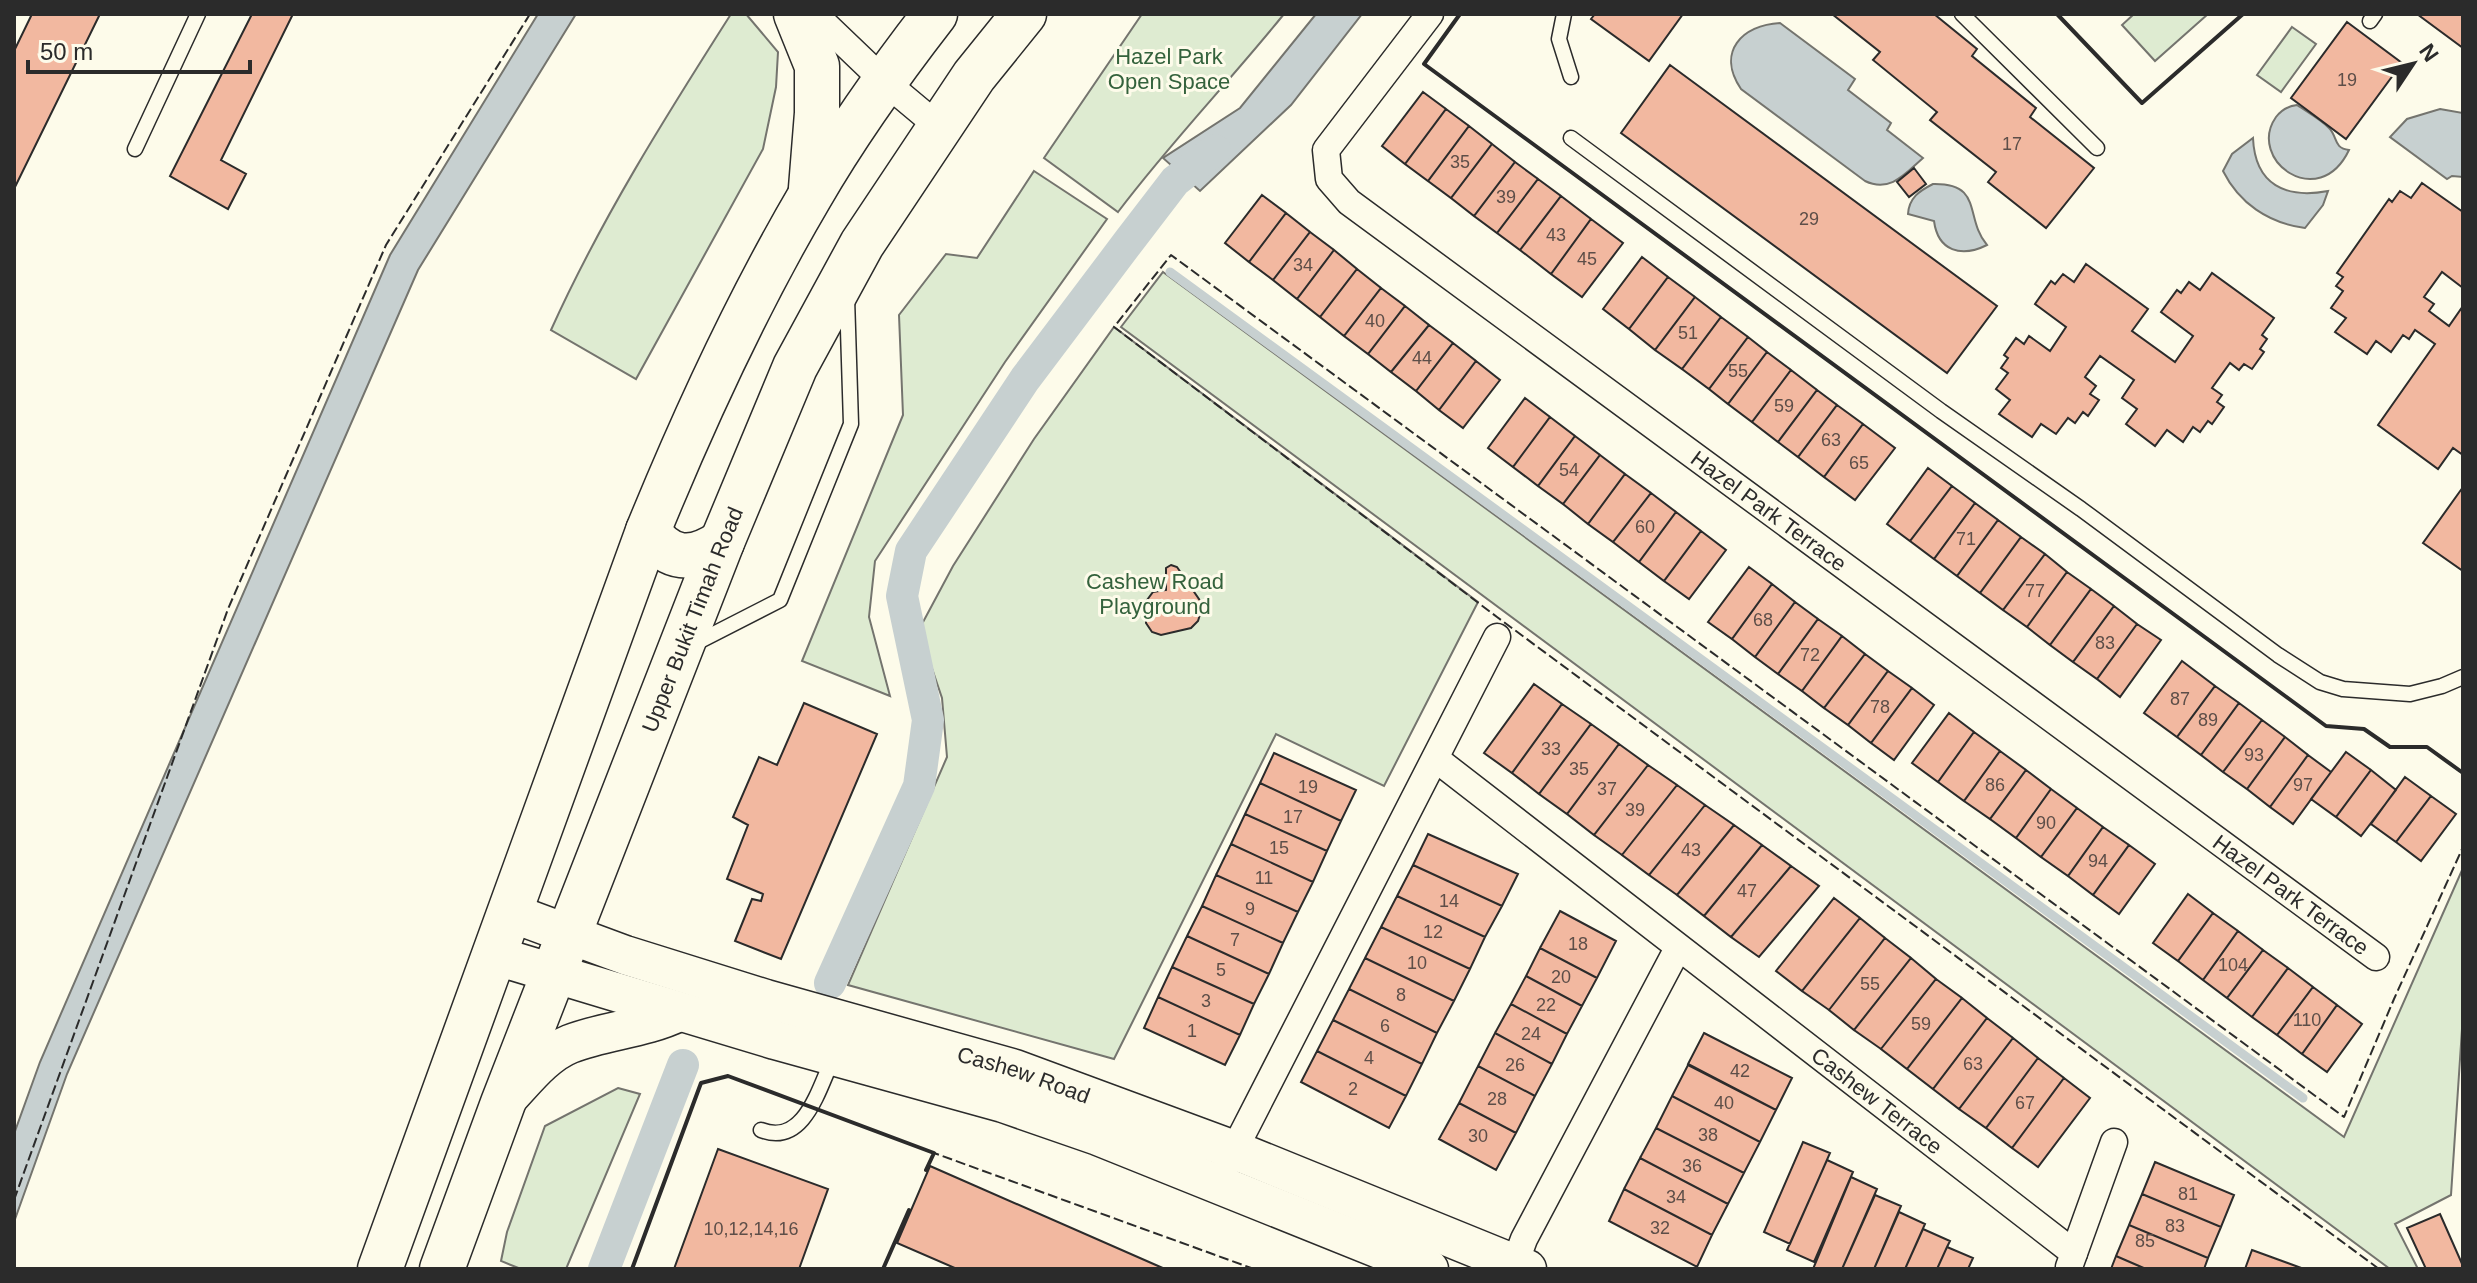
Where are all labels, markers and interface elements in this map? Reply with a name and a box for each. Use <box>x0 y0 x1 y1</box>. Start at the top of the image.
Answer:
scale bar <box>28 24 250 74</box>
north arrow <box>2373 24 2453 104</box>
text: 50 m <box>40 38 93 65</box>
text: N <box>2414 39 2444 66</box>
park label: Hazel Park Open Space <box>1108 44 1230 94</box>
house number: 19 <box>2337 70 2357 90</box>
house number: 17 <box>2002 134 2022 154</box>
house number: 35 <box>1450 152 1470 172</box>
house number: 39 <box>1496 187 1516 207</box>
house number: 29 <box>1799 209 1819 229</box>
house number: 43 <box>1546 225 1566 245</box>
house number: 45 <box>1577 249 1597 269</box>
house number: 34 <box>1293 255 1313 275</box>
house number: 40 <box>1365 311 1385 331</box>
house number: 51 <box>1678 323 1698 343</box>
house number: 44 <box>1412 348 1432 368</box>
house number: 55 <box>1728 361 1748 381</box>
house number: 59 <box>1774 396 1794 416</box>
house number: 63 <box>1821 430 1841 450</box>
street label: Hazel Park Terrace <box>1686 445 1852 576</box>
house number: 65 <box>1849 453 1869 473</box>
house number: 54 <box>1559 460 1579 480</box>
street label: Upper Bukit Timah Road <box>637 503 748 736</box>
house number: 60 <box>1635 517 1655 537</box>
house number: 71 <box>1956 529 1976 549</box>
park label: Cashew Road Playground <box>1086 569 1224 619</box>
house number: 77 <box>2025 581 2045 601</box>
house number: 68 <box>1753 610 1773 630</box>
house number: 83 <box>2095 633 2115 653</box>
house number: 72 <box>1800 645 1820 665</box>
house number: 87 <box>2170 689 2190 709</box>
house number: 78 <box>1870 697 1890 717</box>
house number: 89 <box>2198 710 2218 730</box>
house number: 33 <box>1541 739 1561 759</box>
house number: 93 <box>2244 745 2264 765</box>
house number: 35 <box>1569 759 1589 779</box>
house number: 86 <box>1985 775 2005 795</box>
house number: 97 <box>2293 775 2313 795</box>
house number: 19 <box>1298 777 1318 797</box>
house number: 37 <box>1597 779 1617 799</box>
house number: 39 <box>1625 800 1645 820</box>
house number: 17 <box>1283 807 1303 827</box>
house number: 90 <box>2036 813 2056 833</box>
street label: Hazel Park Terrace <box>2208 829 2374 960</box>
house number: 15 <box>1269 838 1289 858</box>
house number: 43 <box>1681 840 1701 860</box>
house number: 94 <box>2088 851 2108 871</box>
house number: 11 <box>1255 868 1273 888</box>
house number: 47 <box>1737 881 1757 901</box>
house number: 14 <box>1439 891 1459 911</box>
house number: 9 <box>1245 899 1255 919</box>
house number: 12 <box>1423 922 1443 942</box>
house number: 7 <box>1230 930 1240 950</box>
house number: 18 <box>1568 934 1588 954</box>
house number: 10 <box>1407 953 1427 973</box>
house number: 104 <box>2218 955 2248 975</box>
house number: 5 <box>1216 960 1226 980</box>
house number: 20 <box>1551 967 1571 987</box>
house number: 55 <box>1860 974 1880 994</box>
house number: 8 <box>1396 985 1406 1005</box>
house number: 3 <box>1201 991 1211 1011</box>
house number: 22 <box>1536 995 1556 1015</box>
house number: 110 <box>2293 1010 2321 1030</box>
house number: 59 <box>1911 1014 1931 1034</box>
house number: 6 <box>1380 1016 1390 1036</box>
house number: 1 <box>1187 1021 1197 1041</box>
house number: 24 <box>1521 1024 1541 1044</box>
street label: Cashew Road <box>955 1041 1094 1108</box>
street label: Cashew Terrace <box>1807 1042 1948 1159</box>
house number: 4 <box>1364 1048 1374 1068</box>
house number: 63 <box>1963 1054 1983 1074</box>
house number: 26 <box>1505 1055 1525 1075</box>
house number: 42 <box>1730 1061 1750 1081</box>
house number: 2 <box>1348 1079 1358 1099</box>
house number: 28 <box>1487 1089 1507 1109</box>
house number: 40 <box>1714 1093 1734 1113</box>
house number: 67 <box>2015 1093 2035 1113</box>
house number: 38 <box>1698 1125 1718 1145</box>
house number: 30 <box>1468 1126 1488 1146</box>
house number: 36 <box>1682 1156 1702 1176</box>
house number: 81 <box>2178 1184 2198 1204</box>
house number: 34 <box>1666 1187 1686 1207</box>
house number: 83 <box>2165 1216 2185 1236</box>
house number: 32 <box>1650 1218 1670 1238</box>
house number: 10,12,14,16 <box>703 1219 799 1239</box>
house number: 85 <box>2135 1231 2155 1251</box>

